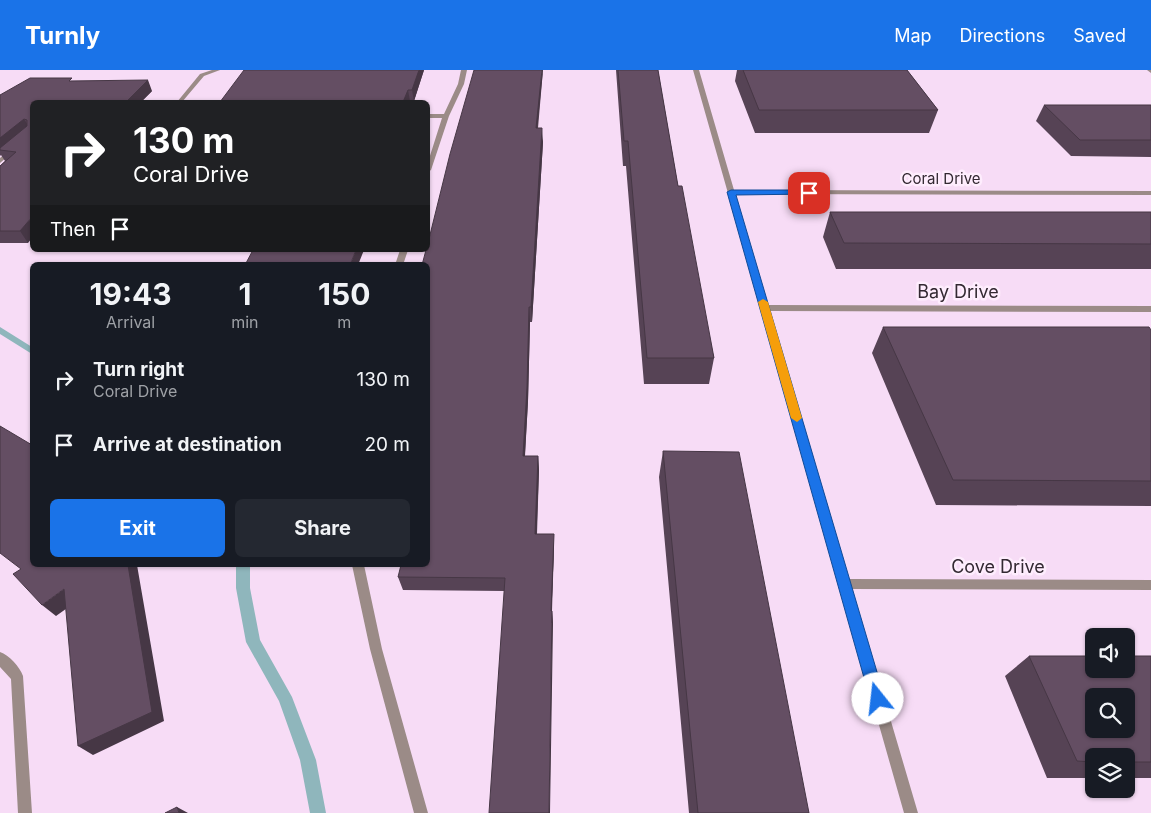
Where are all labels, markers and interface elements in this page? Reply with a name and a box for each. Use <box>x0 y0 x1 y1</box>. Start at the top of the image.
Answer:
text: Turnly <box>25 21 100 50</box>
text: Map <box>894 25 932 46</box>
text: Directions <box>960 25 1045 46</box>
text: Saved <box>1073 25 1126 46</box>
text: 130 m <box>133 119 235 161</box>
icon: right <box>50 120 115 185</box>
text: Coral Drive <box>133 161 249 187</box>
street label: Coral Drive <box>901 169 981 188</box>
pin <box>788 172 830 214</box>
icon: arrive <box>795 179 823 207</box>
icon: arrive <box>106 215 134 243</box>
text: Then <box>50 218 96 241</box>
text: 19:43 <box>90 276 172 312</box>
text: 1 <box>238 276 251 312</box>
text: 150 <box>318 276 370 312</box>
street label: Bay Drive <box>917 281 999 302</box>
text: Arrival <box>106 312 155 332</box>
text: min <box>231 312 259 332</box>
text: m <box>337 312 351 332</box>
text: Turn right <box>93 358 184 381</box>
icon: right <box>50 366 78 394</box>
text: 130 m <box>357 368 410 391</box>
text: Coral Drive <box>93 381 177 401</box>
icon: arrive <box>50 431 78 459</box>
text: Arrive at destination <box>93 433 282 456</box>
text: 20 m <box>364 433 410 456</box>
button: Exit <box>50 499 225 557</box>
button: Share <box>235 499 410 557</box>
street label: Cove Drive <box>951 556 1045 577</box>
map controls <box>1085 628 1135 798</box>
button: sound <box>1085 628 1135 678</box>
position arrow <box>851 672 903 724</box>
button: search <box>1085 688 1135 738</box>
button: layers <box>1085 748 1135 798</box>

